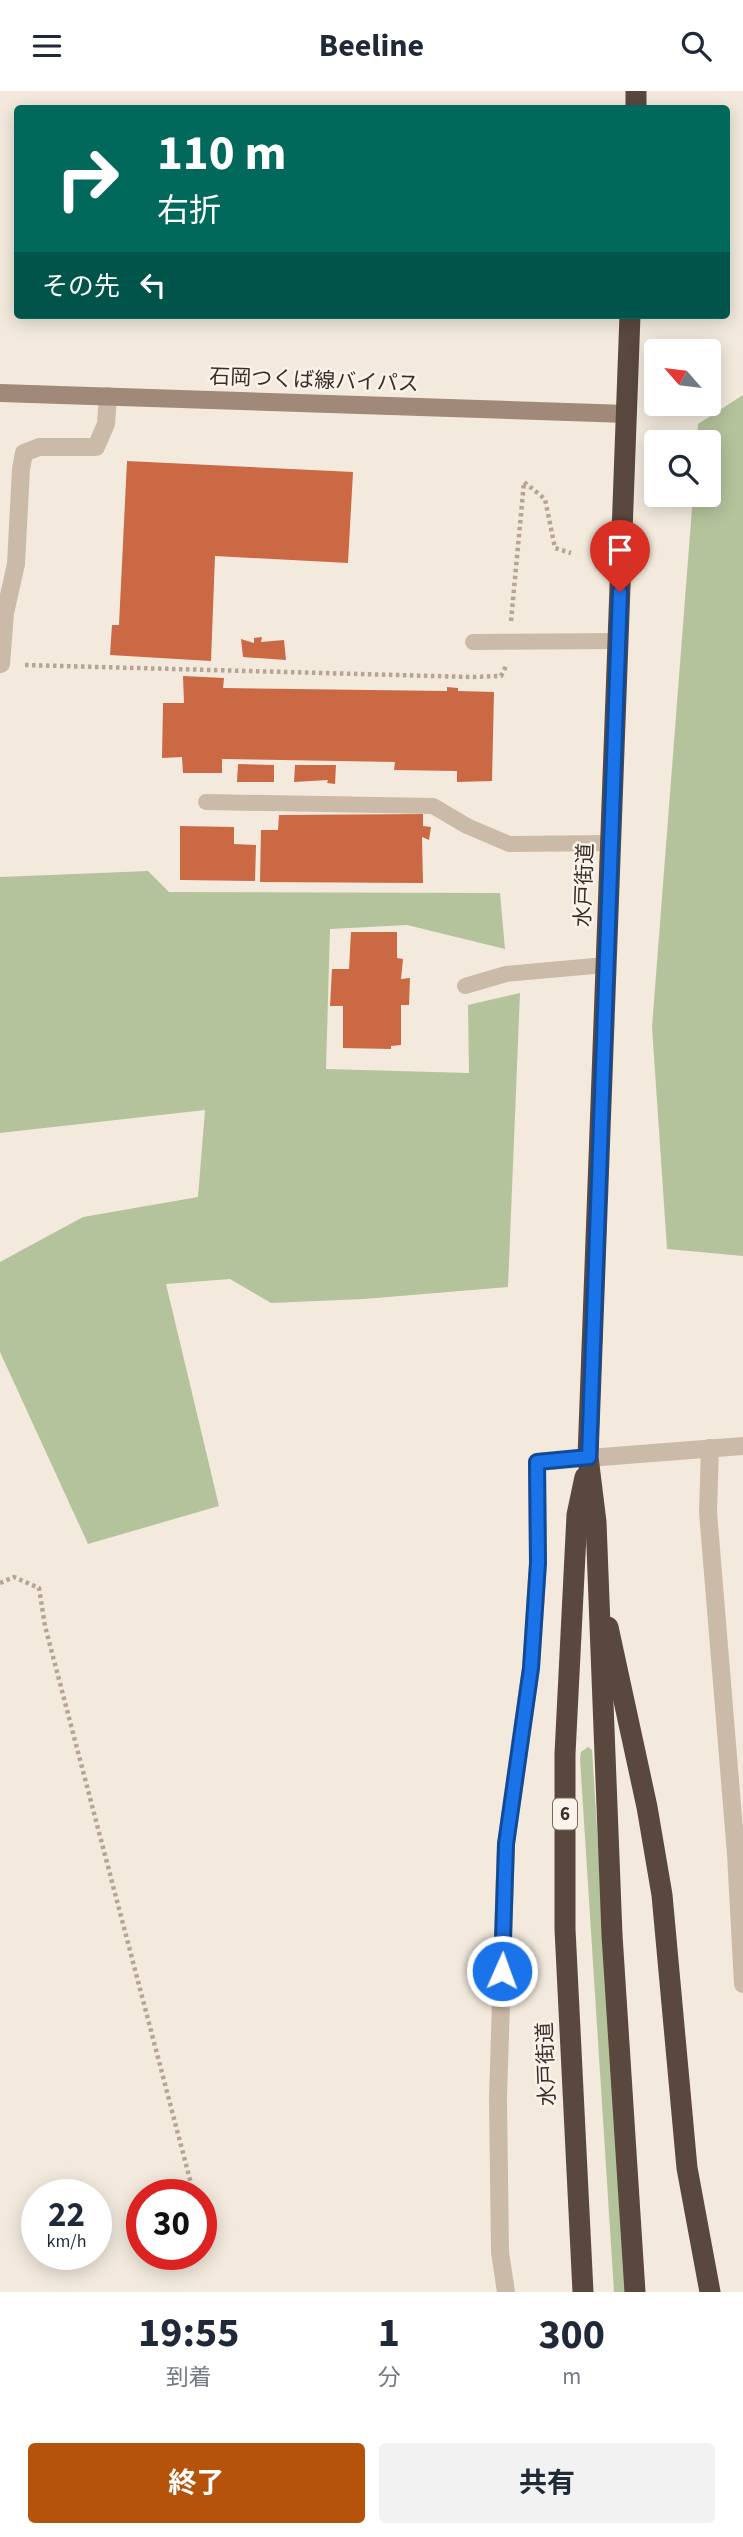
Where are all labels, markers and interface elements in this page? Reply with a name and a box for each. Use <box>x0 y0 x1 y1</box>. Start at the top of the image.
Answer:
text: Beeline <box>319 23 424 69</box>
icon: menu <box>28 27 66 65</box>
icon: search <box>677 27 715 65</box>
text: 110 m <box>157 119 286 189</box>
icon: right <box>42 133 133 224</box>
text: 右折 <box>157 188 221 234</box>
icon: left <box>134 266 172 304</box>
text: その先 <box>42 268 120 305</box>
north arrow <box>644 339 721 417</box>
map controls <box>644 339 721 507</box>
street label: 石岡つくば線バイパス <box>209 361 419 399</box>
button: search <box>644 430 721 507</box>
pin <box>590 520 650 592</box>
icon: arrive <box>601 531 639 569</box>
street label: 水戸街道 <box>568 843 600 927</box>
road number: 6 <box>553 1799 577 1829</box>
position arrow <box>465 1934 539 2008</box>
street label: 水戸街道 <box>530 2022 562 2106</box>
speed limit sign: 30 <box>126 2179 217 2270</box>
text: 22 <box>48 2190 85 2240</box>
text: km/h <box>47 2229 86 2254</box>
text: 19:55 <box>138 2303 239 2363</box>
text: 1 <box>378 2303 400 2363</box>
text: 300 <box>538 2305 605 2365</box>
text: m <box>562 2360 581 2393</box>
text: 到着 <box>166 2361 212 2394</box>
text: 分 <box>377 2361 400 2394</box>
button: 終了 <box>28 2443 365 2523</box>
button: 共有 <box>379 2443 715 2523</box>

